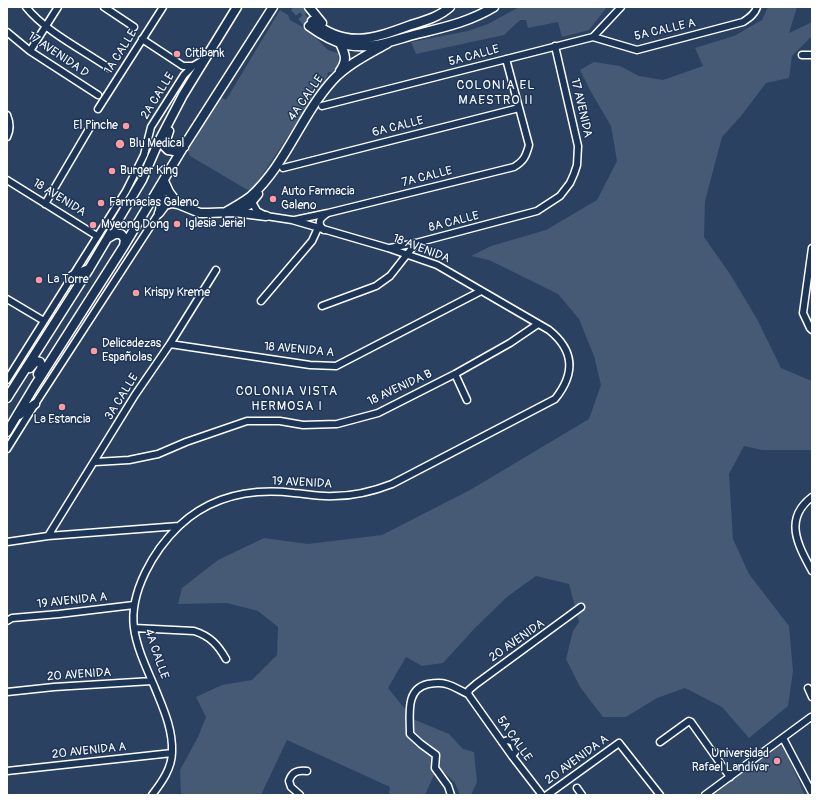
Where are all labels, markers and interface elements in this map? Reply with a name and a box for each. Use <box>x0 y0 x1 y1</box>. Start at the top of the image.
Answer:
street label: 5A CALLE A <box>633 16 697 44</box>
street label: 1A CALLE <box>102 27 140 77</box>
street label: 17 AVENIDA D <box>25 29 91 81</box>
street label: 5A CALLE <box>447 42 501 70</box>
place label: Citibank <box>185 47 224 61</box>
marker: Citibank <box>172 49 182 59</box>
street label: 2A CALLE <box>138 70 178 122</box>
street label: 4A CALLE <box>285 72 327 124</box>
street label: 17 AVENIDA <box>567 77 595 139</box>
district label: COLONIA EL MAESTRO II <box>456 78 536 109</box>
street label: 6A CALLE <box>371 114 425 140</box>
place label: El Pinche <box>73 119 118 133</box>
marker: El Pinche <box>121 121 131 131</box>
place label: Blu Medical <box>129 137 184 151</box>
marker: Blu Medical <box>114 138 126 150</box>
place label: Burger King <box>120 164 178 178</box>
street label: 7A CALLE <box>400 164 454 190</box>
marker: Burger King <box>107 166 117 176</box>
street label: 18 AVENIDA <box>30 176 88 220</box>
place label: Auto Farmacia Galeno <box>281 185 355 213</box>
marker: Auto Farmacia Galeno <box>268 194 278 204</box>
place label: Farmacias Galeno <box>109 196 199 210</box>
marker: Farmacias Galeno <box>96 198 106 208</box>
street label: 8A CALLE <box>427 209 481 235</box>
place label: Iglesia Jeriel <box>185 217 246 231</box>
place label: Myeong Dong <box>101 218 169 232</box>
marker: Iglesia Jeriel <box>172 219 182 229</box>
marker: Myeong Dong <box>88 220 98 230</box>
street label: 18 AVENIDA <box>390 232 452 266</box>
place label: La Torre <box>47 273 89 287</box>
marker: La Torre <box>34 275 44 285</box>
place label: Krispy Kreme <box>144 286 210 300</box>
marker: Krispy Kreme <box>131 288 141 298</box>
place label: Delicadezas Españolas <box>102 337 161 365</box>
street label: 18 AVENIDA A <box>263 340 335 360</box>
marker: Delicadezas Españolas <box>89 346 99 356</box>
street label: 18 AVENIDA B <box>365 367 435 409</box>
street label: 3A CALLE <box>102 371 142 423</box>
district label: COLONIA VISTA HERMOSA I <box>236 384 338 415</box>
marker: La Estancia <box>57 402 67 412</box>
place label: La Estancia <box>33 413 91 427</box>
street label: 19 AVENIDA <box>272 474 332 492</box>
street label: 19 AVENIDA A <box>36 590 108 612</box>
street label: 20 AVENIDA <box>487 617 547 665</box>
street label: 4A CALLE <box>141 627 171 681</box>
street label: 20 AVENIDA <box>46 666 112 684</box>
street label: 5A CALLE <box>493 714 535 764</box>
street label: 20 AVENIDA A <box>543 732 611 788</box>
street label: 20 AVENIDA A <box>51 740 127 762</box>
place label: Universidad Rafael Landívar <box>692 747 769 775</box>
marker: Universidad Rafael Landívar <box>772 756 782 766</box>

